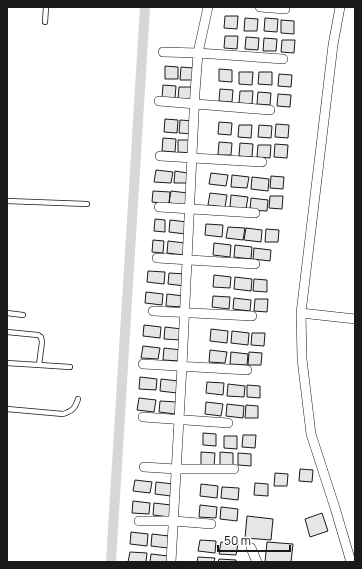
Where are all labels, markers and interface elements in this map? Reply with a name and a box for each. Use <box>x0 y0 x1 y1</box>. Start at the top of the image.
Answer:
scale bar <box>218 527 290 553</box>
text: 50 m <box>224 532 251 549</box>

